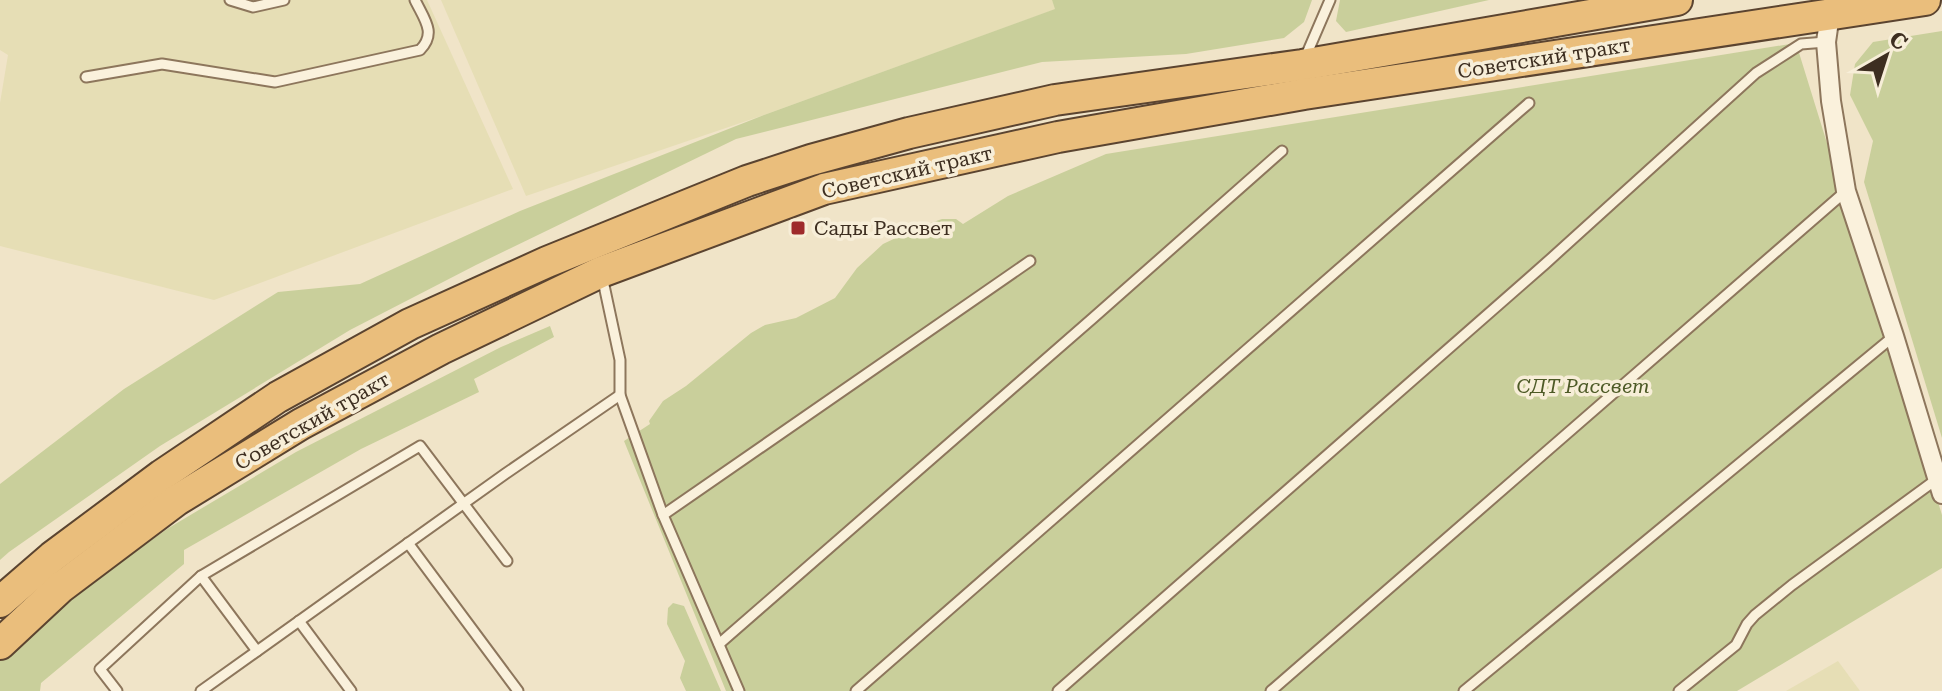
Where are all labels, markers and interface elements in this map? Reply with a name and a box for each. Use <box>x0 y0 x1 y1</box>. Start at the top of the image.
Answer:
north arrow <box>1846 16 1926 96</box>
text: С <box>1884 26 1912 55</box>
street label: Советский тракт <box>1456 32 1632 84</box>
street label: Советский тракт <box>819 141 995 203</box>
place label: Сады Рассвет <box>814 216 952 240</box>
marker: Сады Рассвет <box>789 219 807 237</box>
street label: Советский тракт <box>230 367 394 475</box>
park label: СДТ Рассвет <box>1516 374 1650 398</box>

